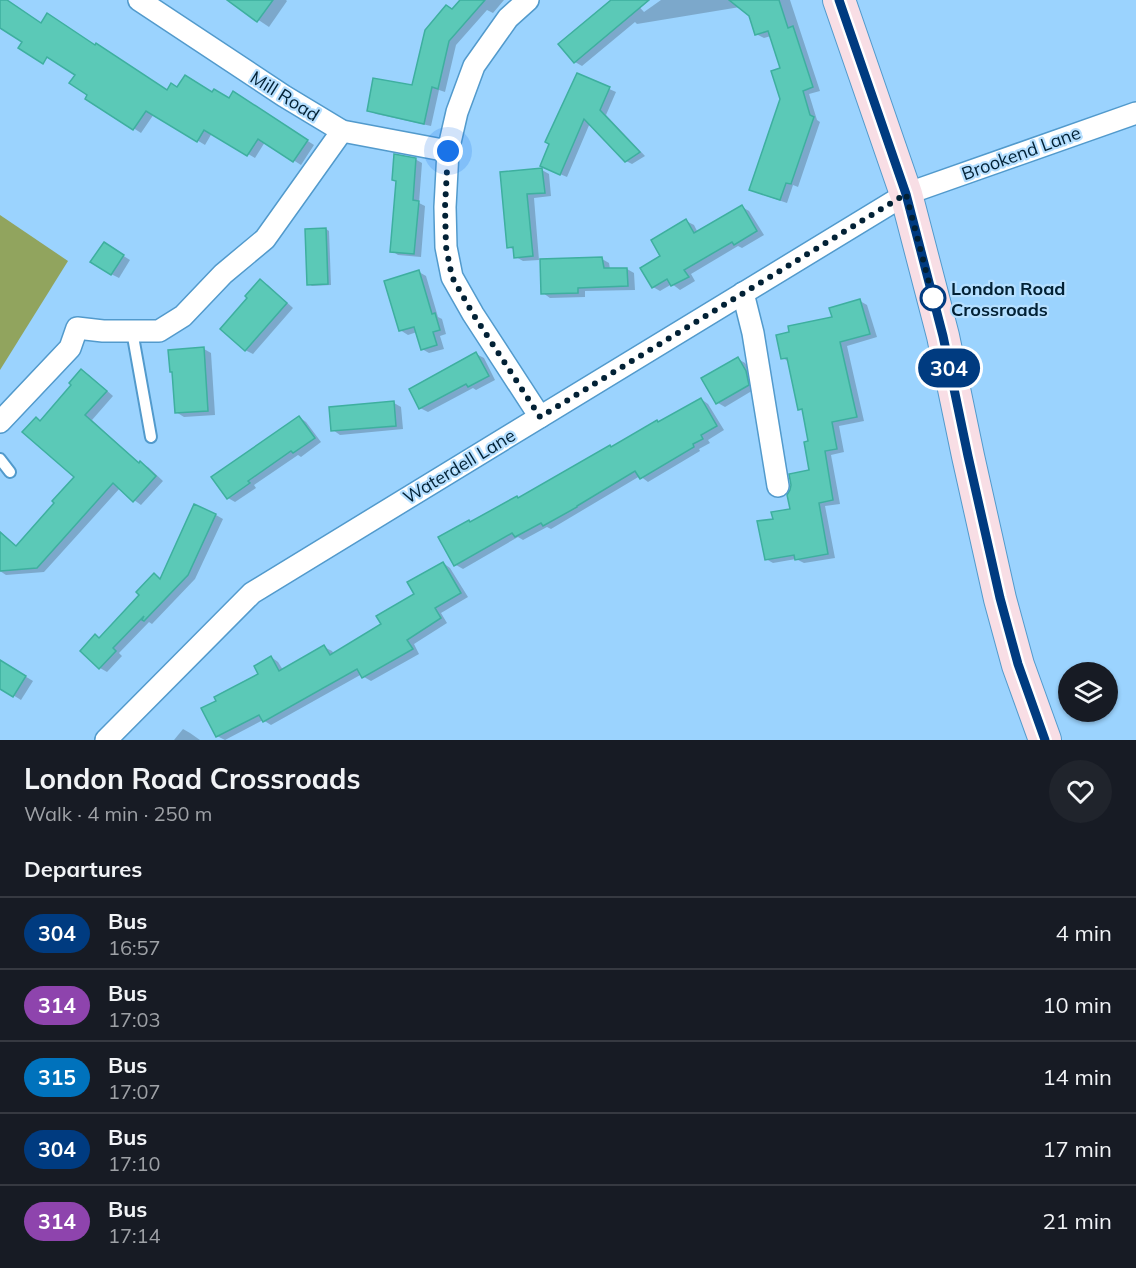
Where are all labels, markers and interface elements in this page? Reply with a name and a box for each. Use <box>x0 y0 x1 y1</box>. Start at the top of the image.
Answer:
street label: Mill Road <box>246 66 324 126</box>
street label: Brookend Lane <box>958 121 1084 185</box>
your location <box>433 136 463 166</box>
place label: London Road Crossroads <box>951 277 1065 321</box>
marker: London Road Crossroads <box>920 285 946 311</box>
line badge: 304 <box>914 348 984 388</box>
text: 304 <box>930 355 968 381</box>
street label: Waterdell Lane <box>399 423 519 509</box>
map controls <box>1058 662 1118 722</box>
button: layers <box>1058 662 1118 722</box>
button: heart <box>1049 760 1112 823</box>
text: London Road Crossroads <box>24 761 360 796</box>
text: Walk · 4 min · 250 m <box>24 801 212 826</box>
text: Departures <box>24 855 142 883</box>
text: Bus <box>108 907 147 935</box>
text: 4 min <box>1056 919 1112 947</box>
text: 304 <box>38 920 76 946</box>
text: 16:57 <box>108 935 161 960</box>
text: Bus <box>108 979 147 1007</box>
text: 10 min <box>1042 991 1112 1019</box>
text: 314 <box>38 992 76 1018</box>
text: 17:03 <box>108 1007 161 1032</box>
text: Bus <box>108 1051 147 1079</box>
text: 14 min <box>1042 1063 1112 1091</box>
text: 315 <box>38 1064 76 1090</box>
text: 17:07 <box>108 1079 161 1104</box>
text: Bus <box>108 1123 147 1151</box>
text: 17 min <box>1042 1135 1112 1163</box>
text: 304 <box>38 1136 76 1162</box>
text: 17:10 <box>108 1151 161 1176</box>
text: Bus <box>108 1195 147 1223</box>
text: 21 min <box>1042 1207 1112 1235</box>
text: 314 <box>38 1208 76 1234</box>
text: 17:14 <box>108 1223 161 1248</box>

